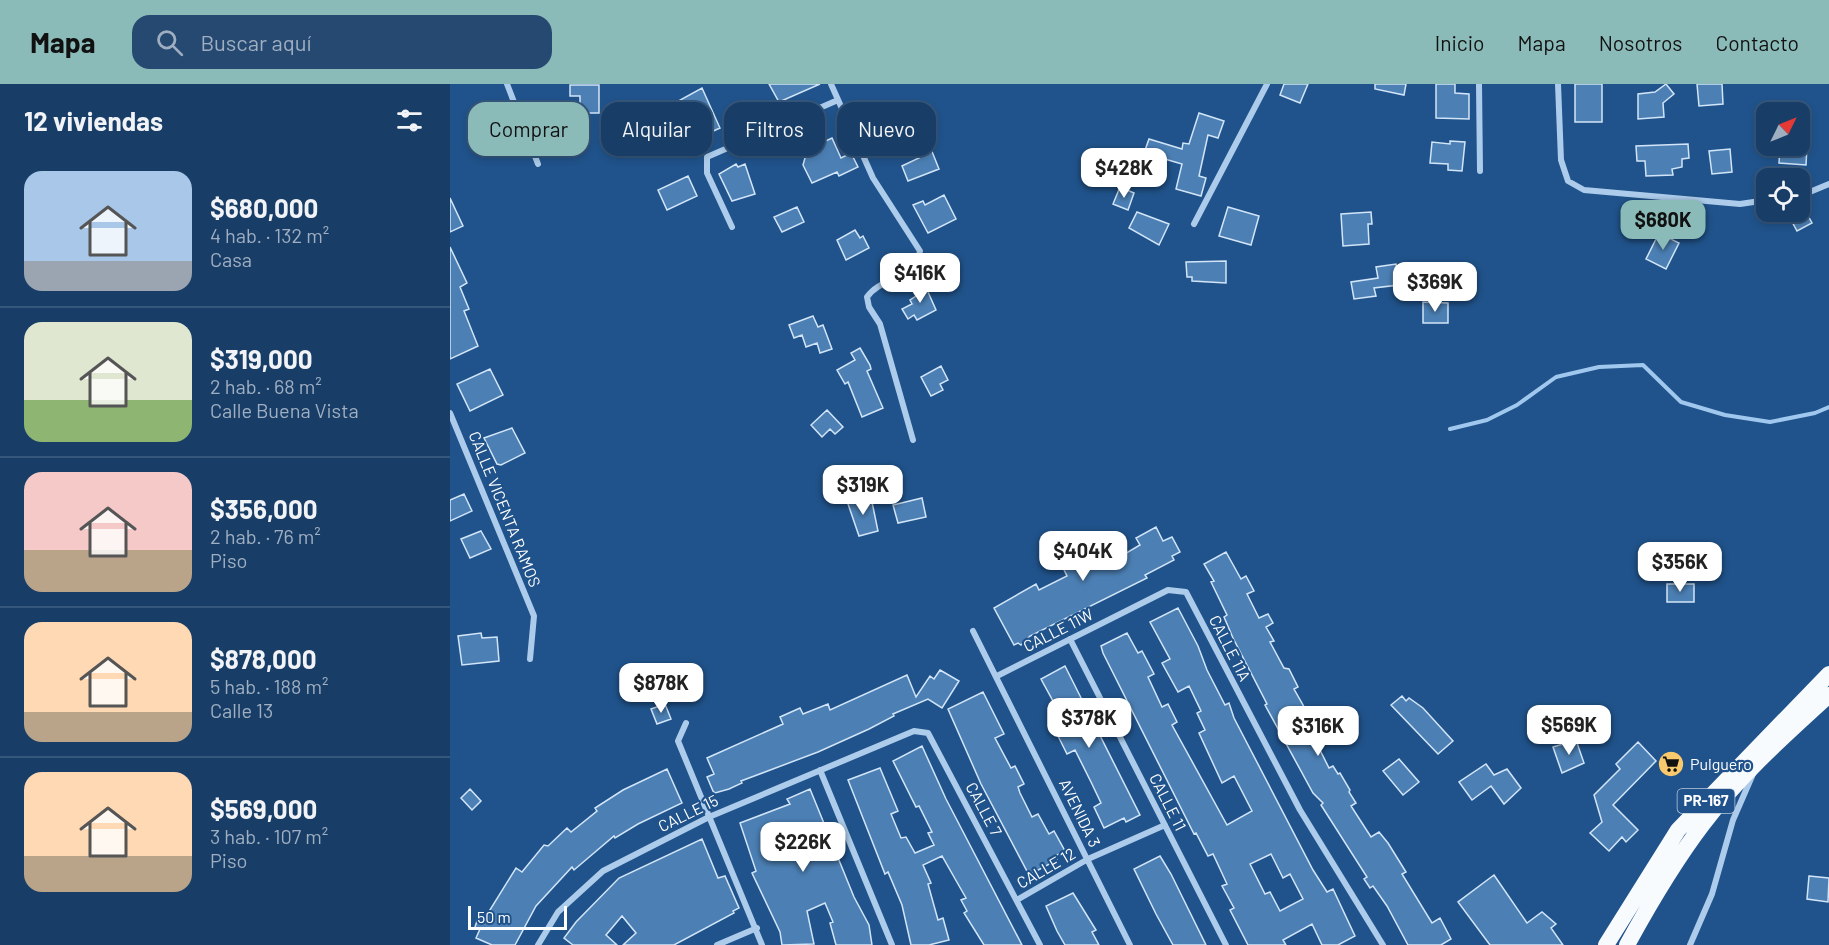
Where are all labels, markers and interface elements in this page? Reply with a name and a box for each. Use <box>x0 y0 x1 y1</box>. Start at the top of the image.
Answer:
search box <box>132 15 552 69</box>
text: Mapa <box>30 25 96 59</box>
icon: search <box>153 26 186 59</box>
text: Buscar aquí <box>201 29 311 55</box>
text: Inicio <box>1435 30 1485 55</box>
text: Mapa <box>1518 30 1566 55</box>
text: Nosotros <box>1599 30 1682 55</box>
text: Contacto <box>1715 30 1799 55</box>
chip: Comprar <box>468 102 589 156</box>
chip: Alquilar <box>601 102 712 156</box>
chip: Filtros <box>724 102 825 156</box>
chip: Nuevo <box>837 102 936 156</box>
north arrow <box>1756 102 1810 156</box>
map controls <box>1756 102 1810 222</box>
icon: filters <box>393 104 426 137</box>
text: 12 viviendas <box>24 105 163 136</box>
pin: $428K <box>1082 148 1166 199</box>
text: $428K <box>1095 155 1153 179</box>
button: locate <box>1756 168 1810 222</box>
text: $680,000 <box>210 192 318 223</box>
icon: home <box>72 195 144 267</box>
pin: $680K <box>1621 200 1705 251</box>
text: $680K <box>1635 207 1691 231</box>
text: 4 hab. · 132 m² <box>210 223 329 247</box>
text: Casa <box>210 247 252 271</box>
pin: $416K <box>878 253 962 304</box>
text: $416K <box>894 260 946 284</box>
pin: $369K <box>1393 262 1477 313</box>
text: $369K <box>1407 269 1463 293</box>
text: $319,000 <box>210 343 313 374</box>
icon: home <box>72 346 144 418</box>
text: 2 hab. · 68 m² <box>210 374 322 398</box>
text: Calle Buena Vista <box>210 398 359 422</box>
street label: CALLE VICENTA RAMOS <box>466 428 545 589</box>
pin: $319K <box>821 465 905 516</box>
text: $319K <box>837 472 889 496</box>
text: $356,000 <box>210 493 318 524</box>
icon: home <box>72 496 144 568</box>
text: 2 hab. · 76 m² <box>210 524 321 548</box>
pin: $404K <box>1041 531 1125 582</box>
text: $404K <box>1053 538 1113 562</box>
pin: $356K <box>1638 542 1722 593</box>
text: Piso <box>210 548 247 572</box>
text: $356K <box>1652 549 1708 573</box>
street label: CALLE 11W <box>1020 604 1096 655</box>
street label: CALLE 11A <box>1206 612 1255 684</box>
text: $878,000 <box>210 643 317 674</box>
icon: home <box>72 646 144 718</box>
pin: $878K <box>619 663 703 714</box>
text: $878K <box>633 670 689 694</box>
text: 5 hab. · 188 m² <box>210 674 328 698</box>
text: Calle 13 <box>210 698 273 722</box>
pin: $378K <box>1047 698 1131 749</box>
text: $378K <box>1061 705 1117 729</box>
pin: $569K <box>1527 705 1611 756</box>
pin: $316K <box>1276 706 1360 757</box>
text: $569K <box>1541 712 1597 736</box>
text: $316K <box>1292 713 1344 737</box>
supermarket icon: Pulguero <box>1656 749 1686 779</box>
place label: Pulguero <box>1690 754 1752 773</box>
street label: CALLE 11 <box>1146 770 1191 834</box>
street label: AVENIDA 3 <box>1056 776 1105 850</box>
street label: CALLE 7 <box>962 779 1007 839</box>
road number: PR-167 <box>1678 789 1734 813</box>
street label: CALLE 15 <box>655 790 721 835</box>
text: $569,000 <box>210 793 317 824</box>
icon: home <box>72 796 144 868</box>
pin: $226K <box>761 822 845 873</box>
text: 3 hab. · 107 m² <box>210 824 328 848</box>
text: $226K <box>774 829 832 853</box>
street label: CALLE 12 <box>1013 843 1078 892</box>
text: Piso <box>210 848 247 872</box>
scale bar <box>468 903 567 930</box>
text: 50 m <box>477 907 511 926</box>

